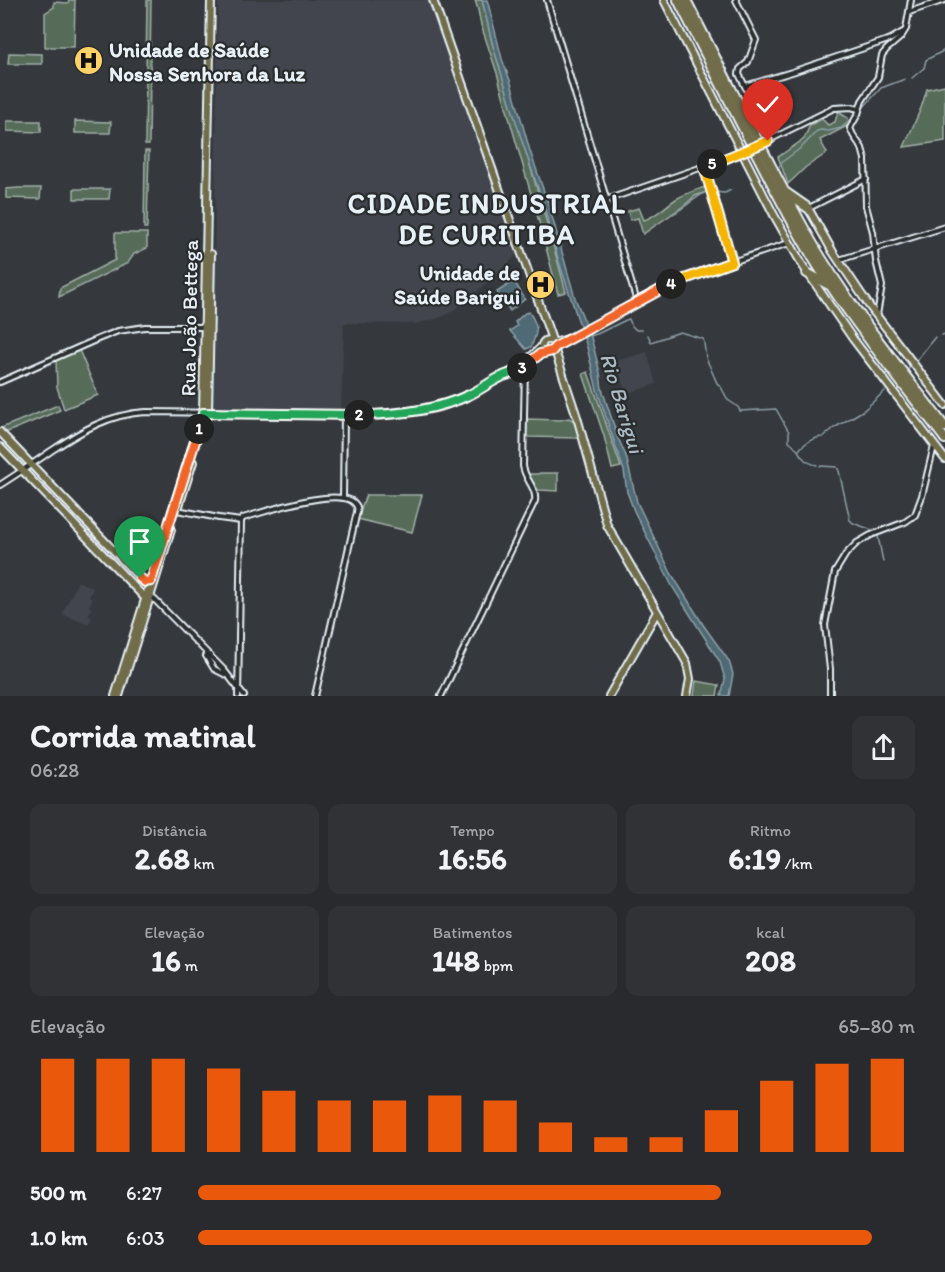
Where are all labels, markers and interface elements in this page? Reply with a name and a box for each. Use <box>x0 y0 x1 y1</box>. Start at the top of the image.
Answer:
place label: Unidade de Saúde Nossa Senhora da Luz <box>109 37 306 86</box>
hospital icon: Unidade de Saúde Nossa Senhora da Luz <box>72 45 104 77</box>
pin <box>742 79 793 141</box>
icon: check <box>751 88 784 121</box>
pin: 5 <box>697 149 727 179</box>
text: 5 <box>708 154 716 173</box>
district label: CIDADE INDUSTRIAL DE CURITIBA <box>348 187 626 251</box>
street label: Rua João Bettega <box>175 239 203 397</box>
place label: Unidade de Saúde Barigui <box>394 260 520 310</box>
hospital icon: Unidade de Saúde Barigui <box>525 268 557 300</box>
pin: 4 <box>656 269 686 299</box>
text: 4 <box>666 274 676 293</box>
water label: Rio Barigui <box>594 350 651 459</box>
pin: 3 <box>507 353 537 383</box>
text: 3 <box>518 358 526 377</box>
pin: 2 <box>344 400 374 430</box>
text: 2 <box>355 405 363 424</box>
pin: 1 <box>184 414 214 444</box>
text: 1 <box>195 419 203 438</box>
pin <box>114 516 165 578</box>
icon: arrive <box>123 525 156 558</box>
text: Corrida matinal <box>30 716 256 755</box>
button: share <box>852 716 915 779</box>
text: 06:28 <box>30 758 79 782</box>
text: Distância <box>142 821 207 840</box>
text: Tempo <box>450 821 495 840</box>
text: Ritmo <box>750 821 791 840</box>
text: 2.68 <box>134 840 190 877</box>
text: 16:56 <box>438 840 507 877</box>
text: 6:19 <box>728 840 781 877</box>
text: km <box>190 854 215 873</box>
text: /km <box>781 854 813 873</box>
text: Elevação <box>144 923 205 942</box>
text: Batimentos <box>433 923 512 942</box>
text: kcal <box>756 923 785 942</box>
text: 16 <box>151 942 181 979</box>
text: 148 <box>432 942 480 979</box>
text: 208 <box>745 942 796 979</box>
text: m <box>181 956 198 975</box>
text: bpm <box>480 956 513 975</box>
text: Elevação <box>30 1014 105 1038</box>
text: 65–80 m <box>838 1014 915 1038</box>
text: 500 m <box>30 1181 86 1205</box>
text: 6:27 <box>126 1181 162 1205</box>
text: 1.0 km <box>30 1226 87 1250</box>
text: 6:03 <box>126 1226 165 1250</box>

